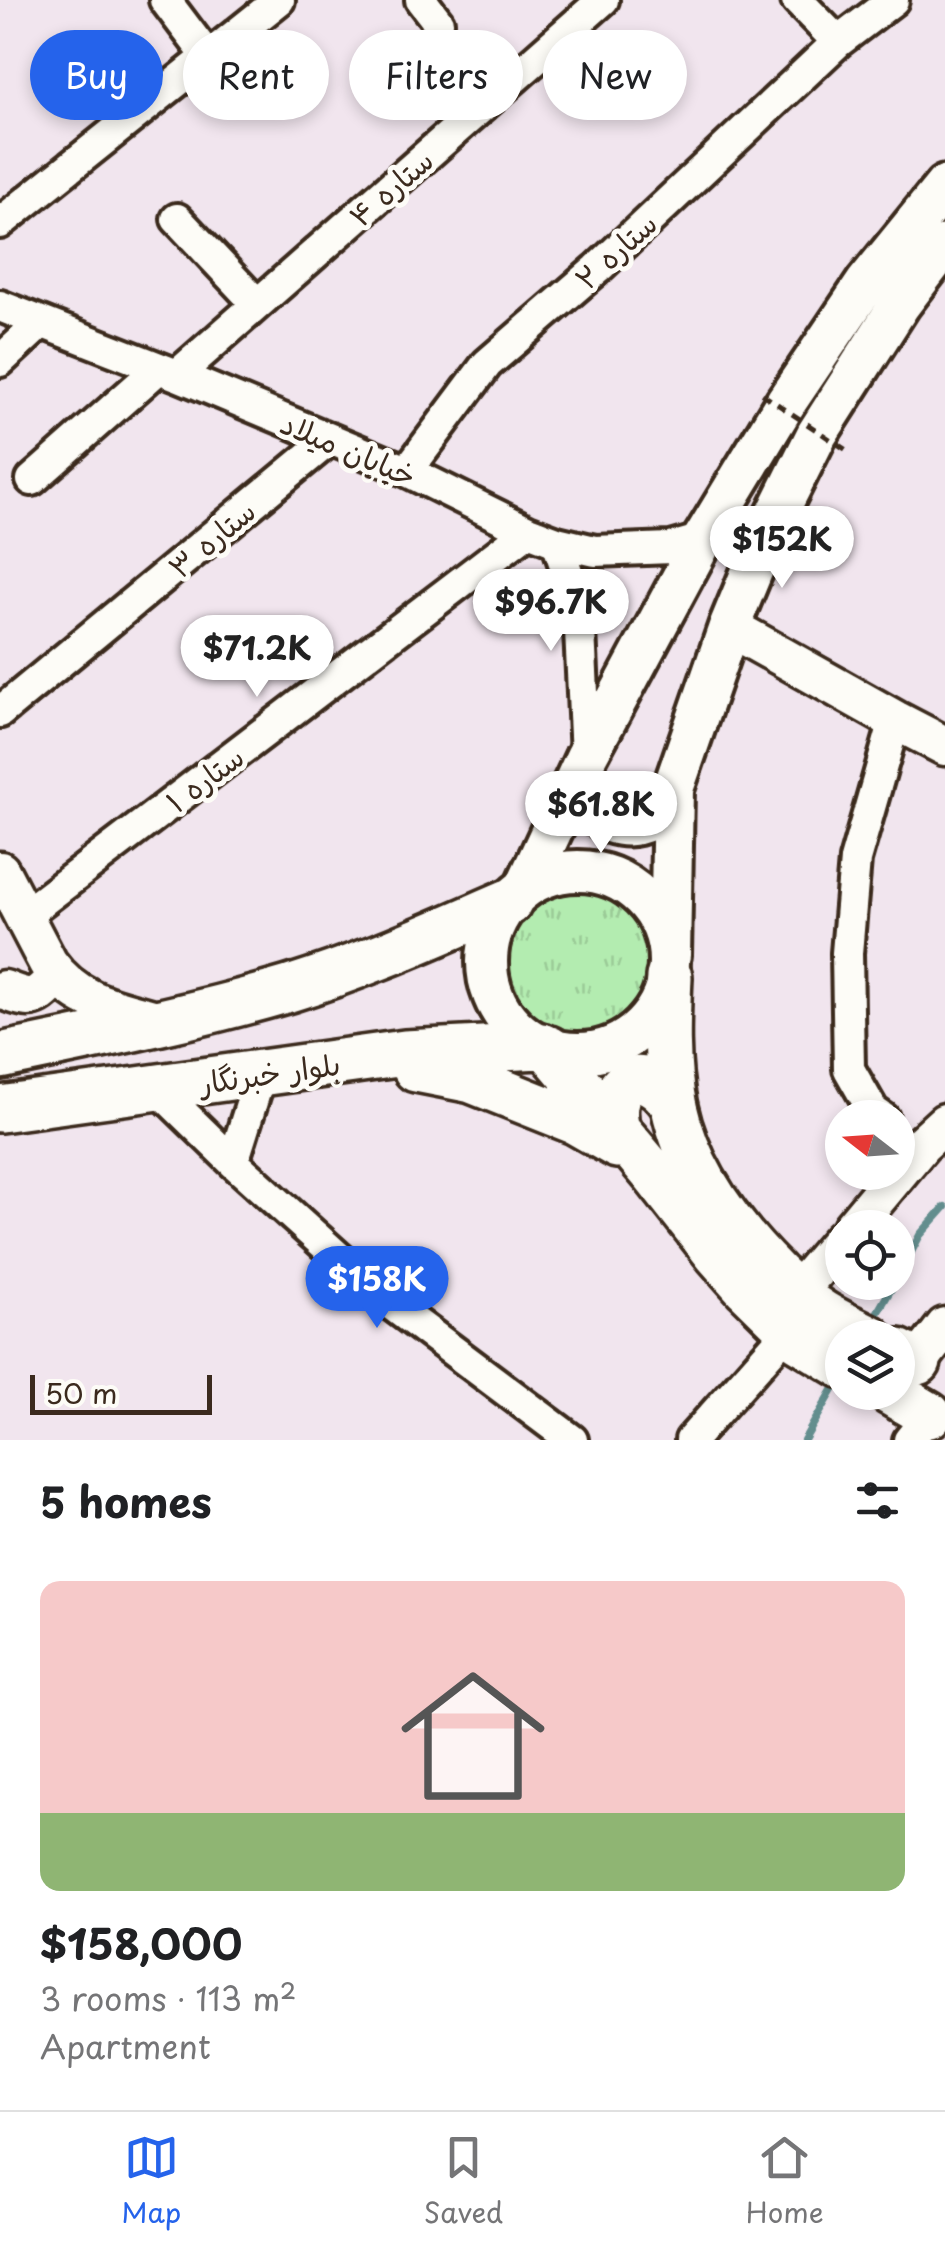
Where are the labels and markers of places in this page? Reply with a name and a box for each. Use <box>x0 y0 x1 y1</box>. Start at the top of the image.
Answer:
pin: $152K <box>712 506 852 591</box>
pin: $96.7K <box>470 569 632 654</box>
pin: $71.2K <box>176 615 338 700</box>
pin: $61.8K <box>520 771 682 856</box>
pin: $158K <box>307 1246 447 1331</box>

